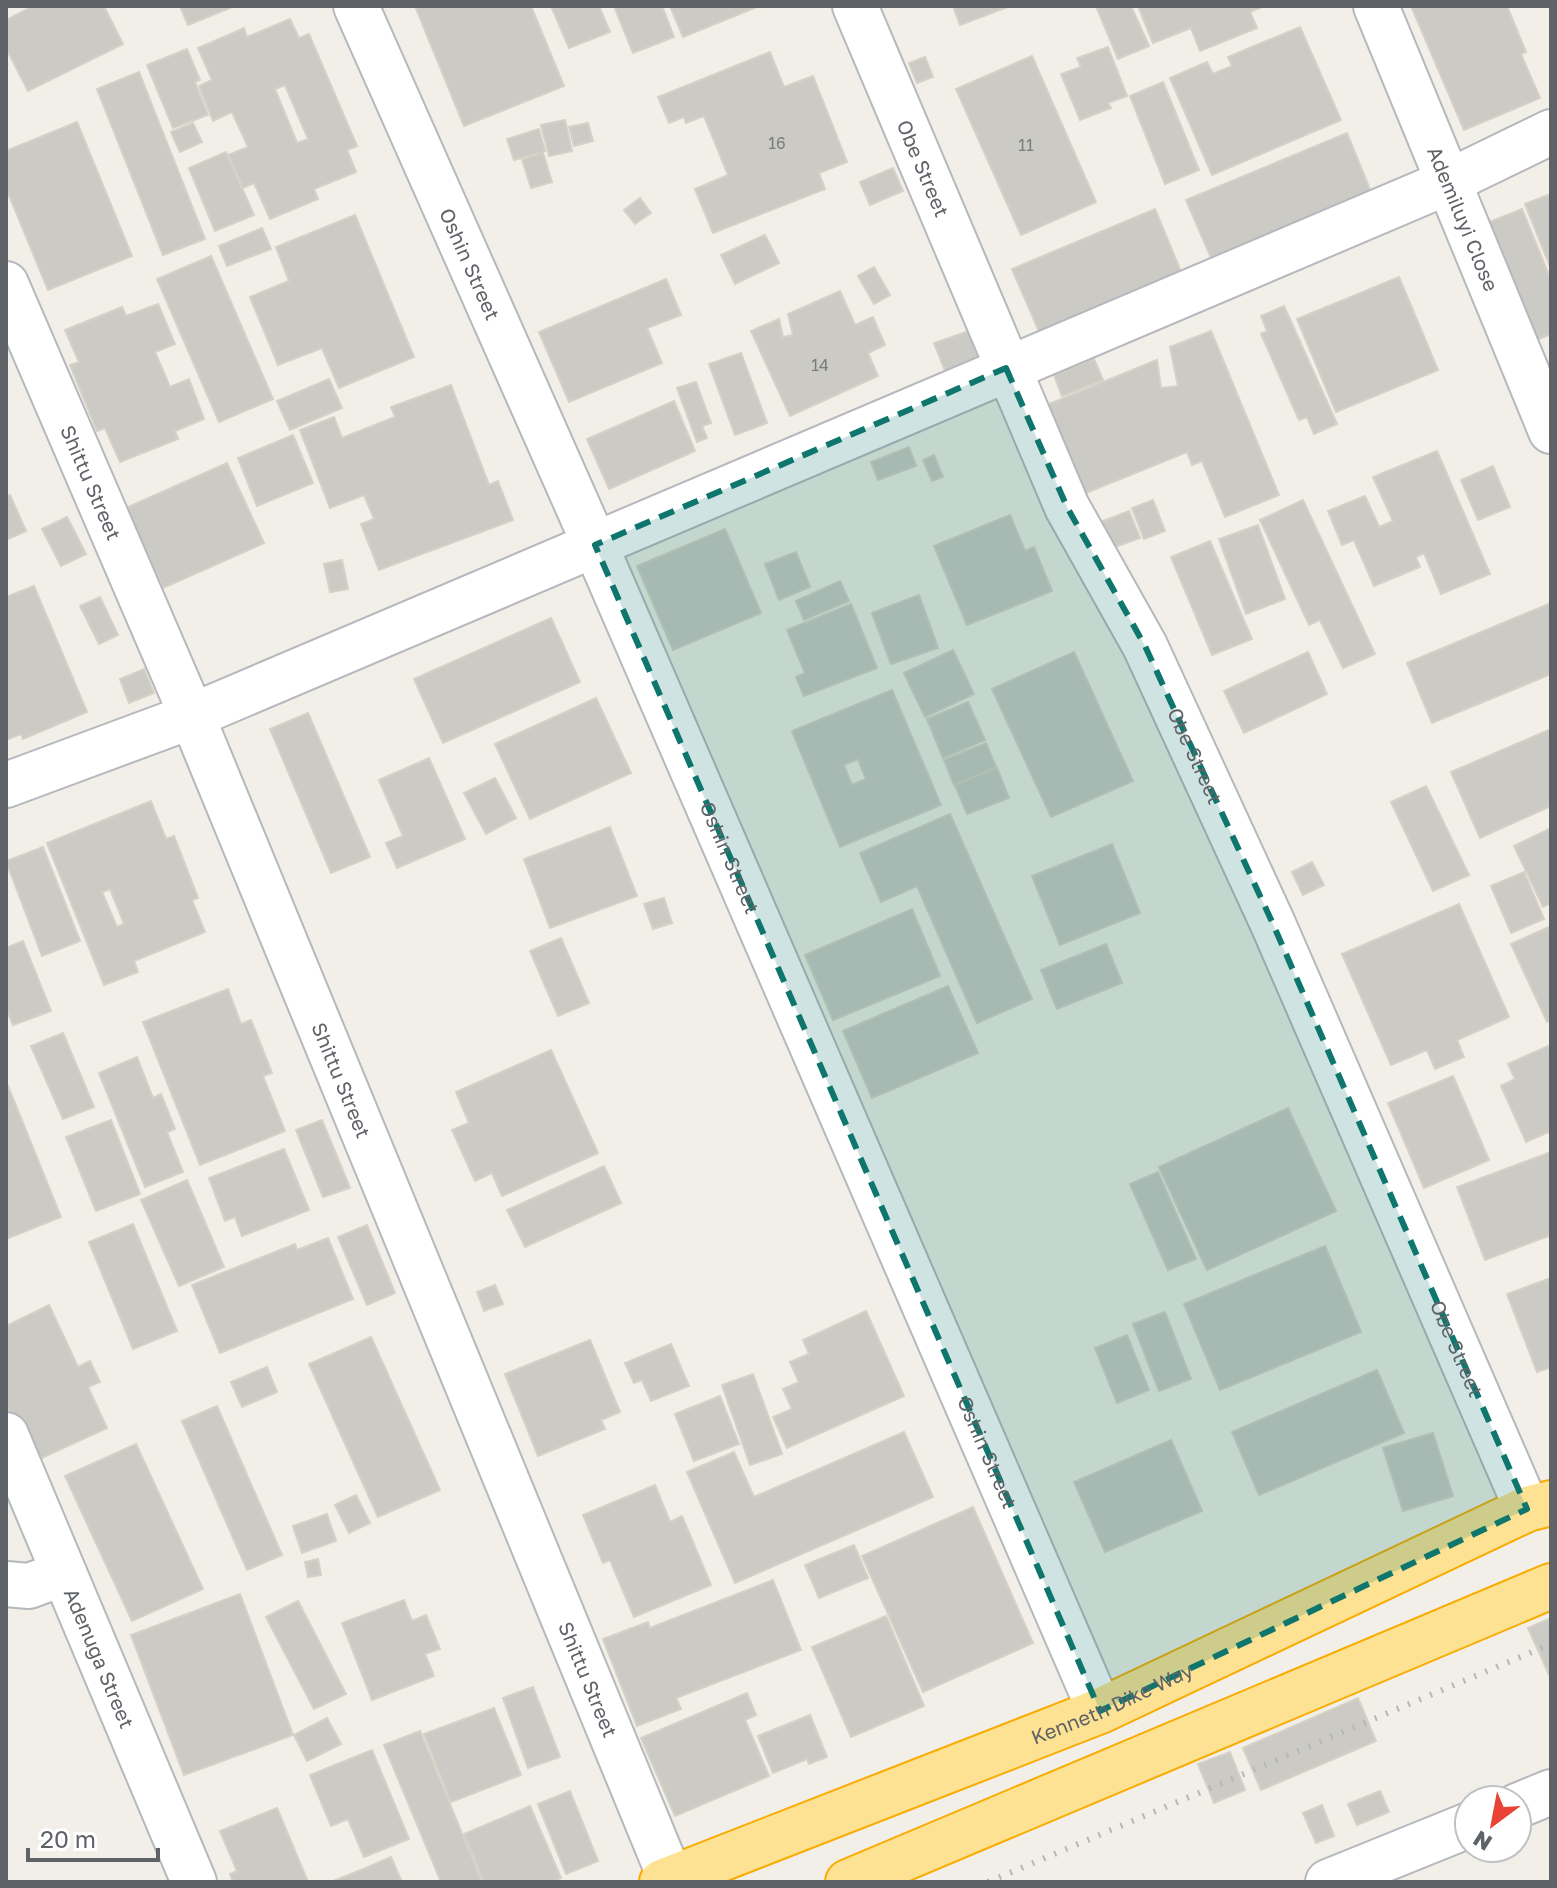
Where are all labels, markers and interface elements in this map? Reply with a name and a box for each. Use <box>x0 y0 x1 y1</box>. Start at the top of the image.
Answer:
street label: Obe Street <box>892 116 955 220</box>
house number: 16 <box>768 133 786 153</box>
house number: 11 <box>1018 135 1034 155</box>
street label: Ademiluyi Close <box>1423 143 1504 295</box>
street label: Oshin Street <box>435 204 506 323</box>
house number: 14 <box>811 355 829 375</box>
street label: Shittu Street <box>56 421 127 543</box>
street label: Obe Street <box>1163 704 1228 807</box>
street label: Oshin Street <box>695 798 765 917</box>
street label: Shittu Street <box>307 1019 376 1141</box>
street label: Obe Street <box>1426 1296 1489 1400</box>
street label: Oshin Street <box>953 1392 1023 1512</box>
street label: Adenuga Street <box>60 1585 140 1732</box>
street label: Shittu Street <box>554 1618 623 1741</box>
street label: Kenneth Dike Way <box>1027 1657 1196 1749</box>
north arrow <box>1453 1784 1533 1864</box>
scale bar <box>28 1812 158 1862</box>
text: 20 m <box>40 1824 96 1853</box>
text: N <box>1468 1826 1496 1857</box>

